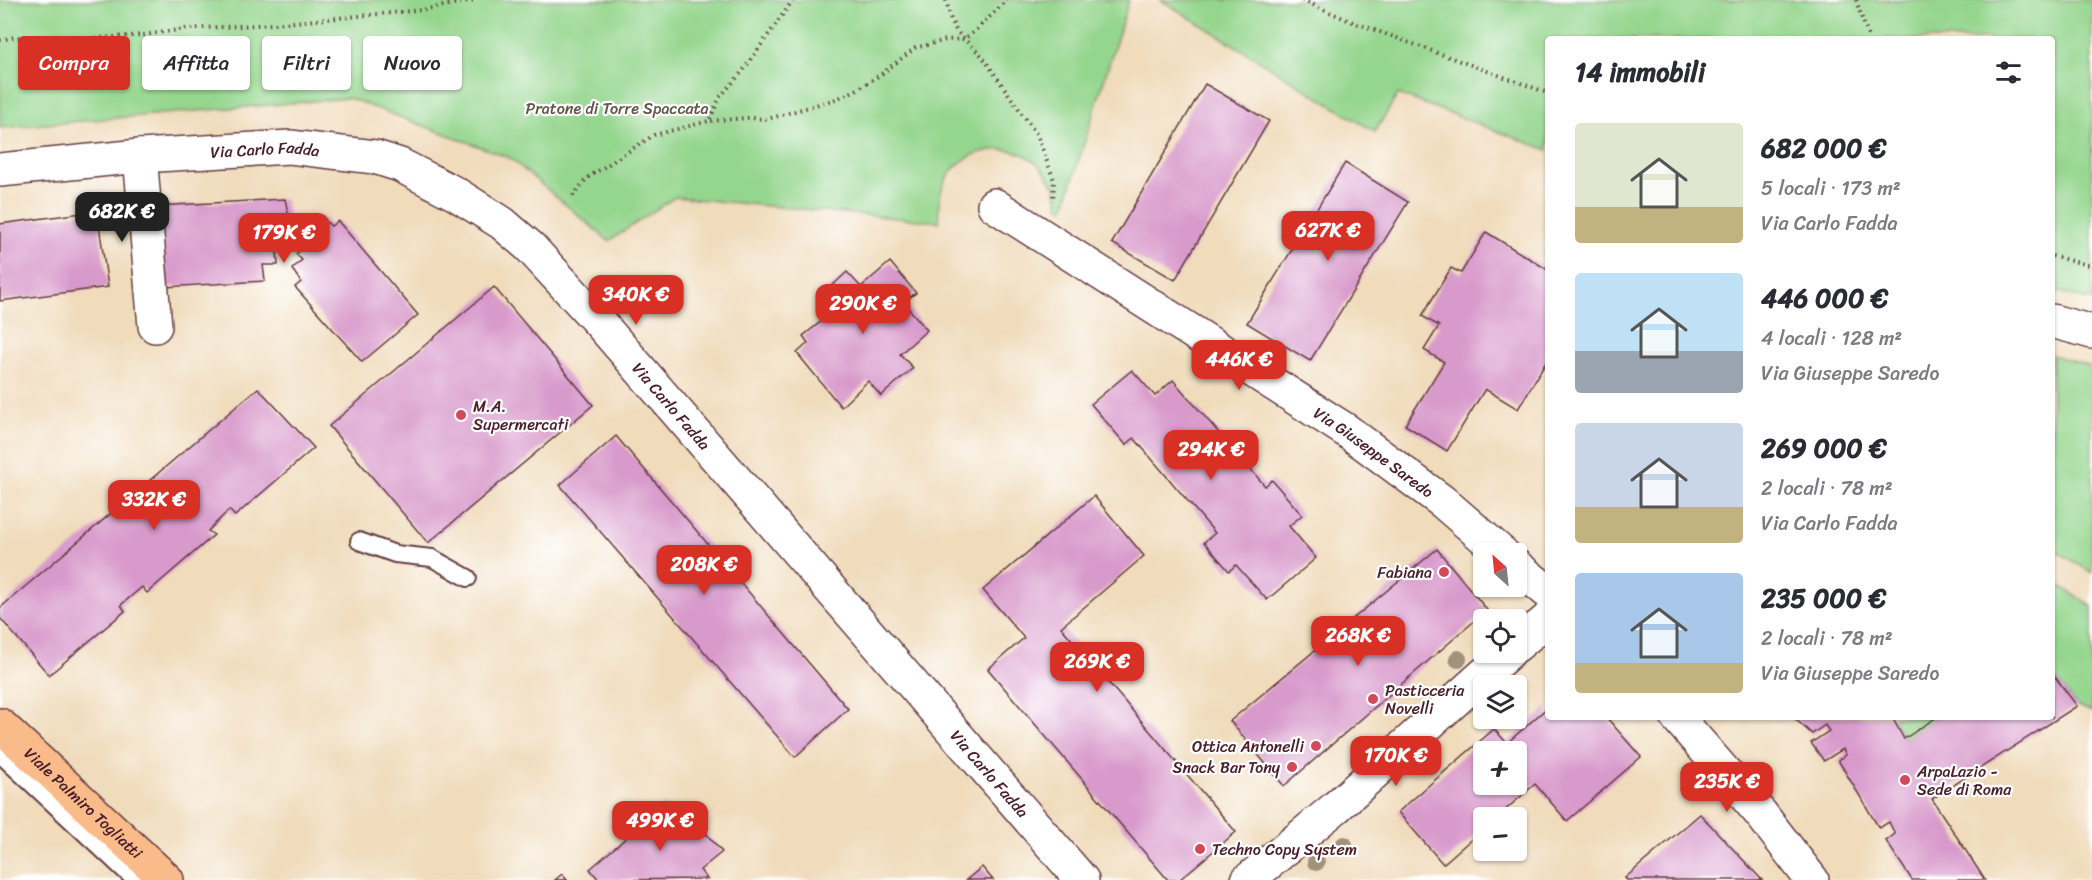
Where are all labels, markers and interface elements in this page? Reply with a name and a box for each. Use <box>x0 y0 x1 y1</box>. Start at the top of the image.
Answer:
chip: Compra <box>18 36 130 90</box>
chip: Affitta <box>142 36 250 90</box>
chip: Filtri <box>262 36 351 90</box>
chip: Nuovo <box>363 36 462 90</box>
text: 14 immobili <box>1575 49 1705 95</box>
icon: filters <box>1992 56 2025 89</box>
park label: Pratone di Torre Spaccata <box>525 94 709 123</box>
text: 682 000 € <box>1761 125 1887 171</box>
street label: Via Carlo Fadda <box>210 133 321 167</box>
icon: home <box>1623 147 1695 219</box>
text: 5 locali · 173 m² <box>1761 171 1901 206</box>
pin: 682K € <box>73 192 171 243</box>
text: 682K € <box>89 194 155 229</box>
text: Via Carlo Fadda <box>1761 206 1897 241</box>
pin: 627K € <box>1279 211 1377 262</box>
pin: 179K € <box>235 213 333 264</box>
text: 627K € <box>1296 213 1360 248</box>
text: 179K € <box>253 215 315 250</box>
pin: 340K € <box>587 275 685 326</box>
text: 446 000 € <box>1761 275 1888 321</box>
text: 340K € <box>603 277 669 312</box>
pin: 290K € <box>814 284 912 335</box>
text: 290K € <box>829 286 897 321</box>
icon: home <box>1623 297 1695 369</box>
text: 4 locali · 128 m² <box>1761 321 1902 356</box>
pin: 446K € <box>1190 340 1288 391</box>
text: 446K € <box>1206 342 1273 377</box>
street label: Via Carlo Fadda <box>625 355 718 457</box>
text: Via Giuseppe Saredo <box>1761 356 1939 391</box>
place label: M.A. Supermercati <box>473 392 569 439</box>
street label: Via Giuseppe Saredo <box>1307 399 1440 506</box>
marker: M.A. Supermercati <box>454 408 468 422</box>
text: 269 000 € <box>1761 425 1887 471</box>
pin: 294K € <box>1162 430 1260 481</box>
text: 294K € <box>1178 432 1244 467</box>
icon: home <box>1623 447 1695 519</box>
text: 2 locali · 78 m² <box>1761 471 1893 506</box>
pin: 332K € <box>105 480 203 531</box>
text: 332K € <box>122 482 186 517</box>
text: Via Carlo Fadda <box>1761 506 1897 541</box>
north arrow <box>1473 543 1527 597</box>
map controls <box>1473 543 1527 861</box>
pin: 208K € <box>655 545 753 596</box>
text: 208K € <box>671 547 737 582</box>
place label: Fabiana <box>1377 558 1432 587</box>
marker: Fabiana <box>1437 565 1451 579</box>
text: 235 000 € <box>1761 575 1886 621</box>
icon: home <box>1623 597 1695 669</box>
button: locate <box>1473 609 1527 663</box>
pin: 268K € <box>1309 616 1407 667</box>
text: 268K € <box>1325 618 1391 653</box>
text: 2 locali · 78 m² <box>1761 621 1893 656</box>
pin: 269K € <box>1048 642 1146 693</box>
text: 269K € <box>1064 644 1130 679</box>
text: Via Giuseppe Saredo <box>1761 656 1939 691</box>
button: layers <box>1473 675 1527 729</box>
place label: Pasticceria Novelli <box>1385 676 1465 723</box>
marker: Pasticceria Novelli <box>1366 692 1380 706</box>
street label: Via Carlo Fadda <box>943 723 1036 825</box>
place label: Ottica Antonelli <box>1192 732 1305 761</box>
pin: 170K € <box>1347 736 1445 787</box>
text: 170K € <box>1364 738 1428 773</box>
marker: Ottica Antonelli <box>1309 739 1323 753</box>
street label: Viale Palmiro Togliatti <box>17 740 150 866</box>
button: + <box>1473 741 1527 795</box>
place label: Snack Bar Tony <box>1172 753 1281 782</box>
place label: ArpaLazio - Sede di Roma <box>1916 757 2012 804</box>
marker: Snack Bar Tony <box>1285 760 1299 774</box>
pin: 235K € <box>1678 762 1776 813</box>
text: 235K € <box>1694 764 1760 799</box>
marker: ArpaLazio - Sede di Roma <box>1898 773 1912 787</box>
pin: 499K € <box>611 801 709 852</box>
text: 499K € <box>626 803 694 838</box>
button: − <box>1473 807 1527 861</box>
place label: Techno Copy System <box>1212 835 1357 864</box>
marker: Techno Copy System <box>1193 842 1207 856</box>

